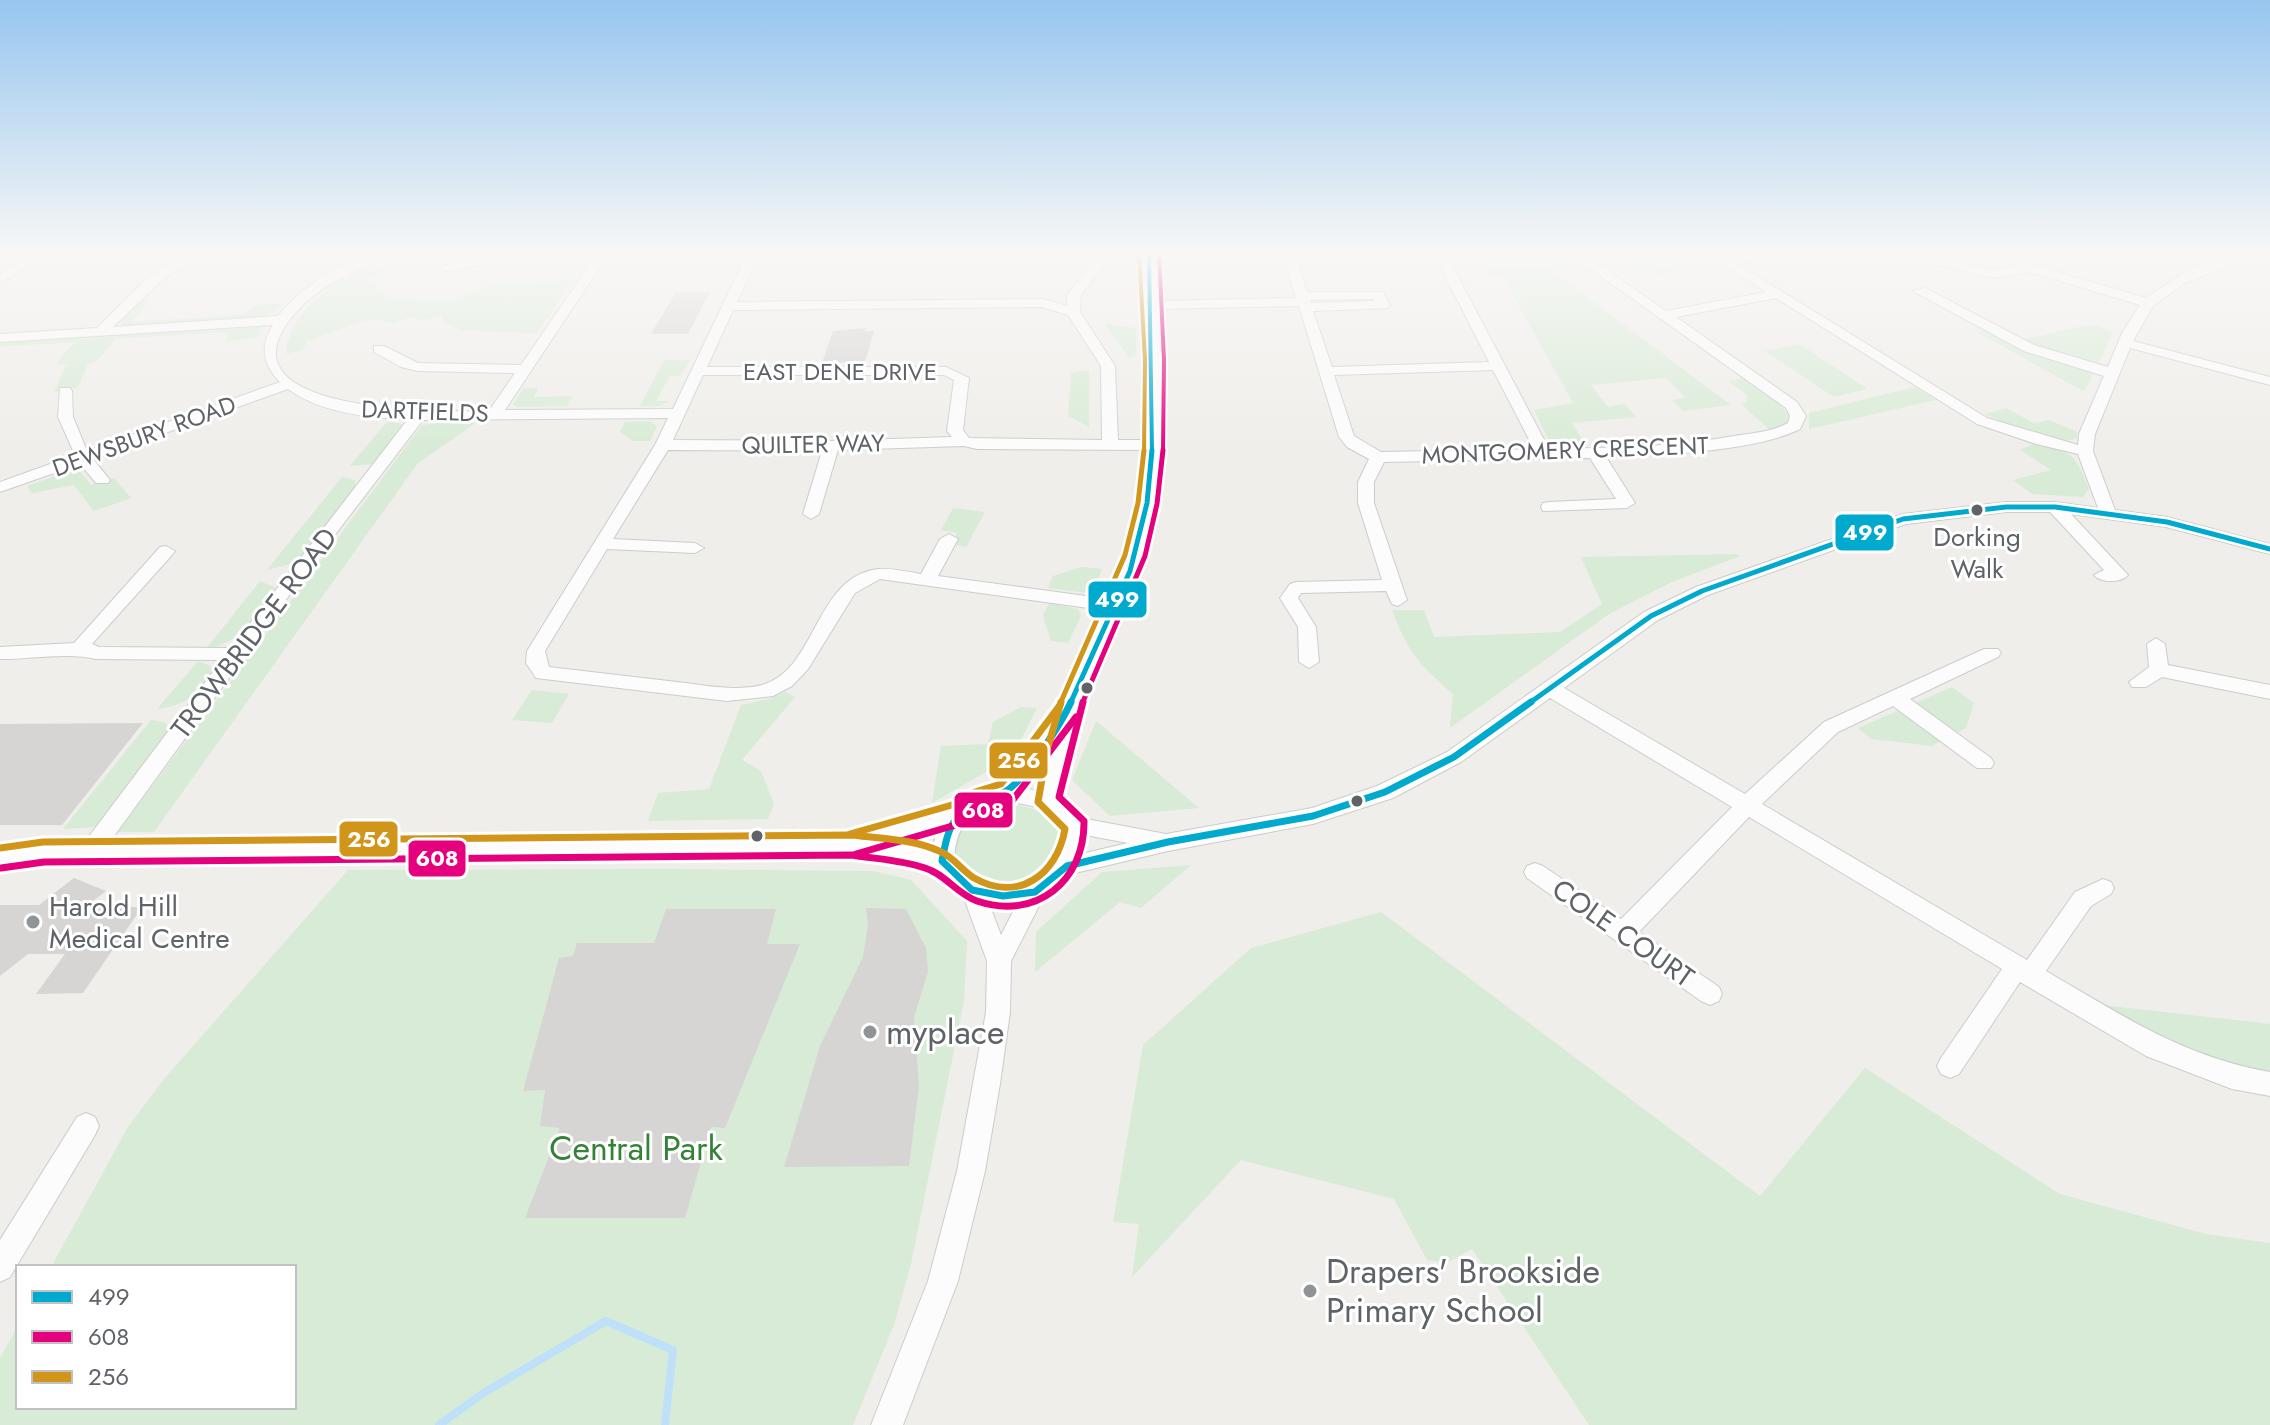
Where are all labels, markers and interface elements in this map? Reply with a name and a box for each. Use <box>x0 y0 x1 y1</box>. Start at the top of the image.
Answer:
street label: EAST DENE DRIVE <box>743 354 937 389</box>
street label: DEWSBURY ROAD <box>47 387 241 485</box>
street label: DARTFIELDS <box>361 391 489 431</box>
street label: QUILTER WAY <box>741 425 885 463</box>
street label: MONTGOMERY CRESCENT <box>1421 428 1709 472</box>
marker: Dorking Walk <box>1969 502 1985 518</box>
line badge: 499 <box>1834 513 1895 552</box>
text: 499 <box>1843 516 1887 548</box>
place label: Dorking Walk <box>1933 518 2021 588</box>
street label: TROWBRIDGE ROAD <box>161 519 347 747</box>
line badge: 499 <box>1087 580 1148 619</box>
text: 499 <box>1095 583 1139 615</box>
unlabelled marker <box>1079 680 1095 696</box>
line badge: 256 <box>988 741 1049 780</box>
text: 256 <box>997 744 1041 776</box>
line badge: 608 <box>953 791 1014 829</box>
unlabelled marker <box>1349 793 1365 809</box>
text: 608 <box>961 794 1005 826</box>
line badge: 256 <box>338 820 399 858</box>
text: 256 <box>347 823 391 855</box>
unlabelled marker <box>749 828 765 844</box>
line badge: 608 <box>407 839 467 878</box>
text: 608 <box>415 842 459 874</box>
street label: COLE COURT <box>1544 869 1702 997</box>
place label: Harold Hill Medical Centre <box>49 886 230 959</box>
marker: Harold Hill Medical Centre <box>24 913 42 931</box>
place label: myplace <box>886 1008 1005 1057</box>
marker: myplace <box>861 1023 879 1041</box>
park label: Central Park <box>549 1124 723 1173</box>
place label: Drapers' Brookside Primary School <box>1326 1247 1600 1335</box>
legend <box>16 1265 296 1409</box>
text: 499 <box>88 1279 130 1314</box>
marker: Drapers' Brookside Primary School <box>1301 1282 1319 1300</box>
text: 608 <box>88 1319 129 1354</box>
text: 256 <box>88 1359 129 1394</box>

